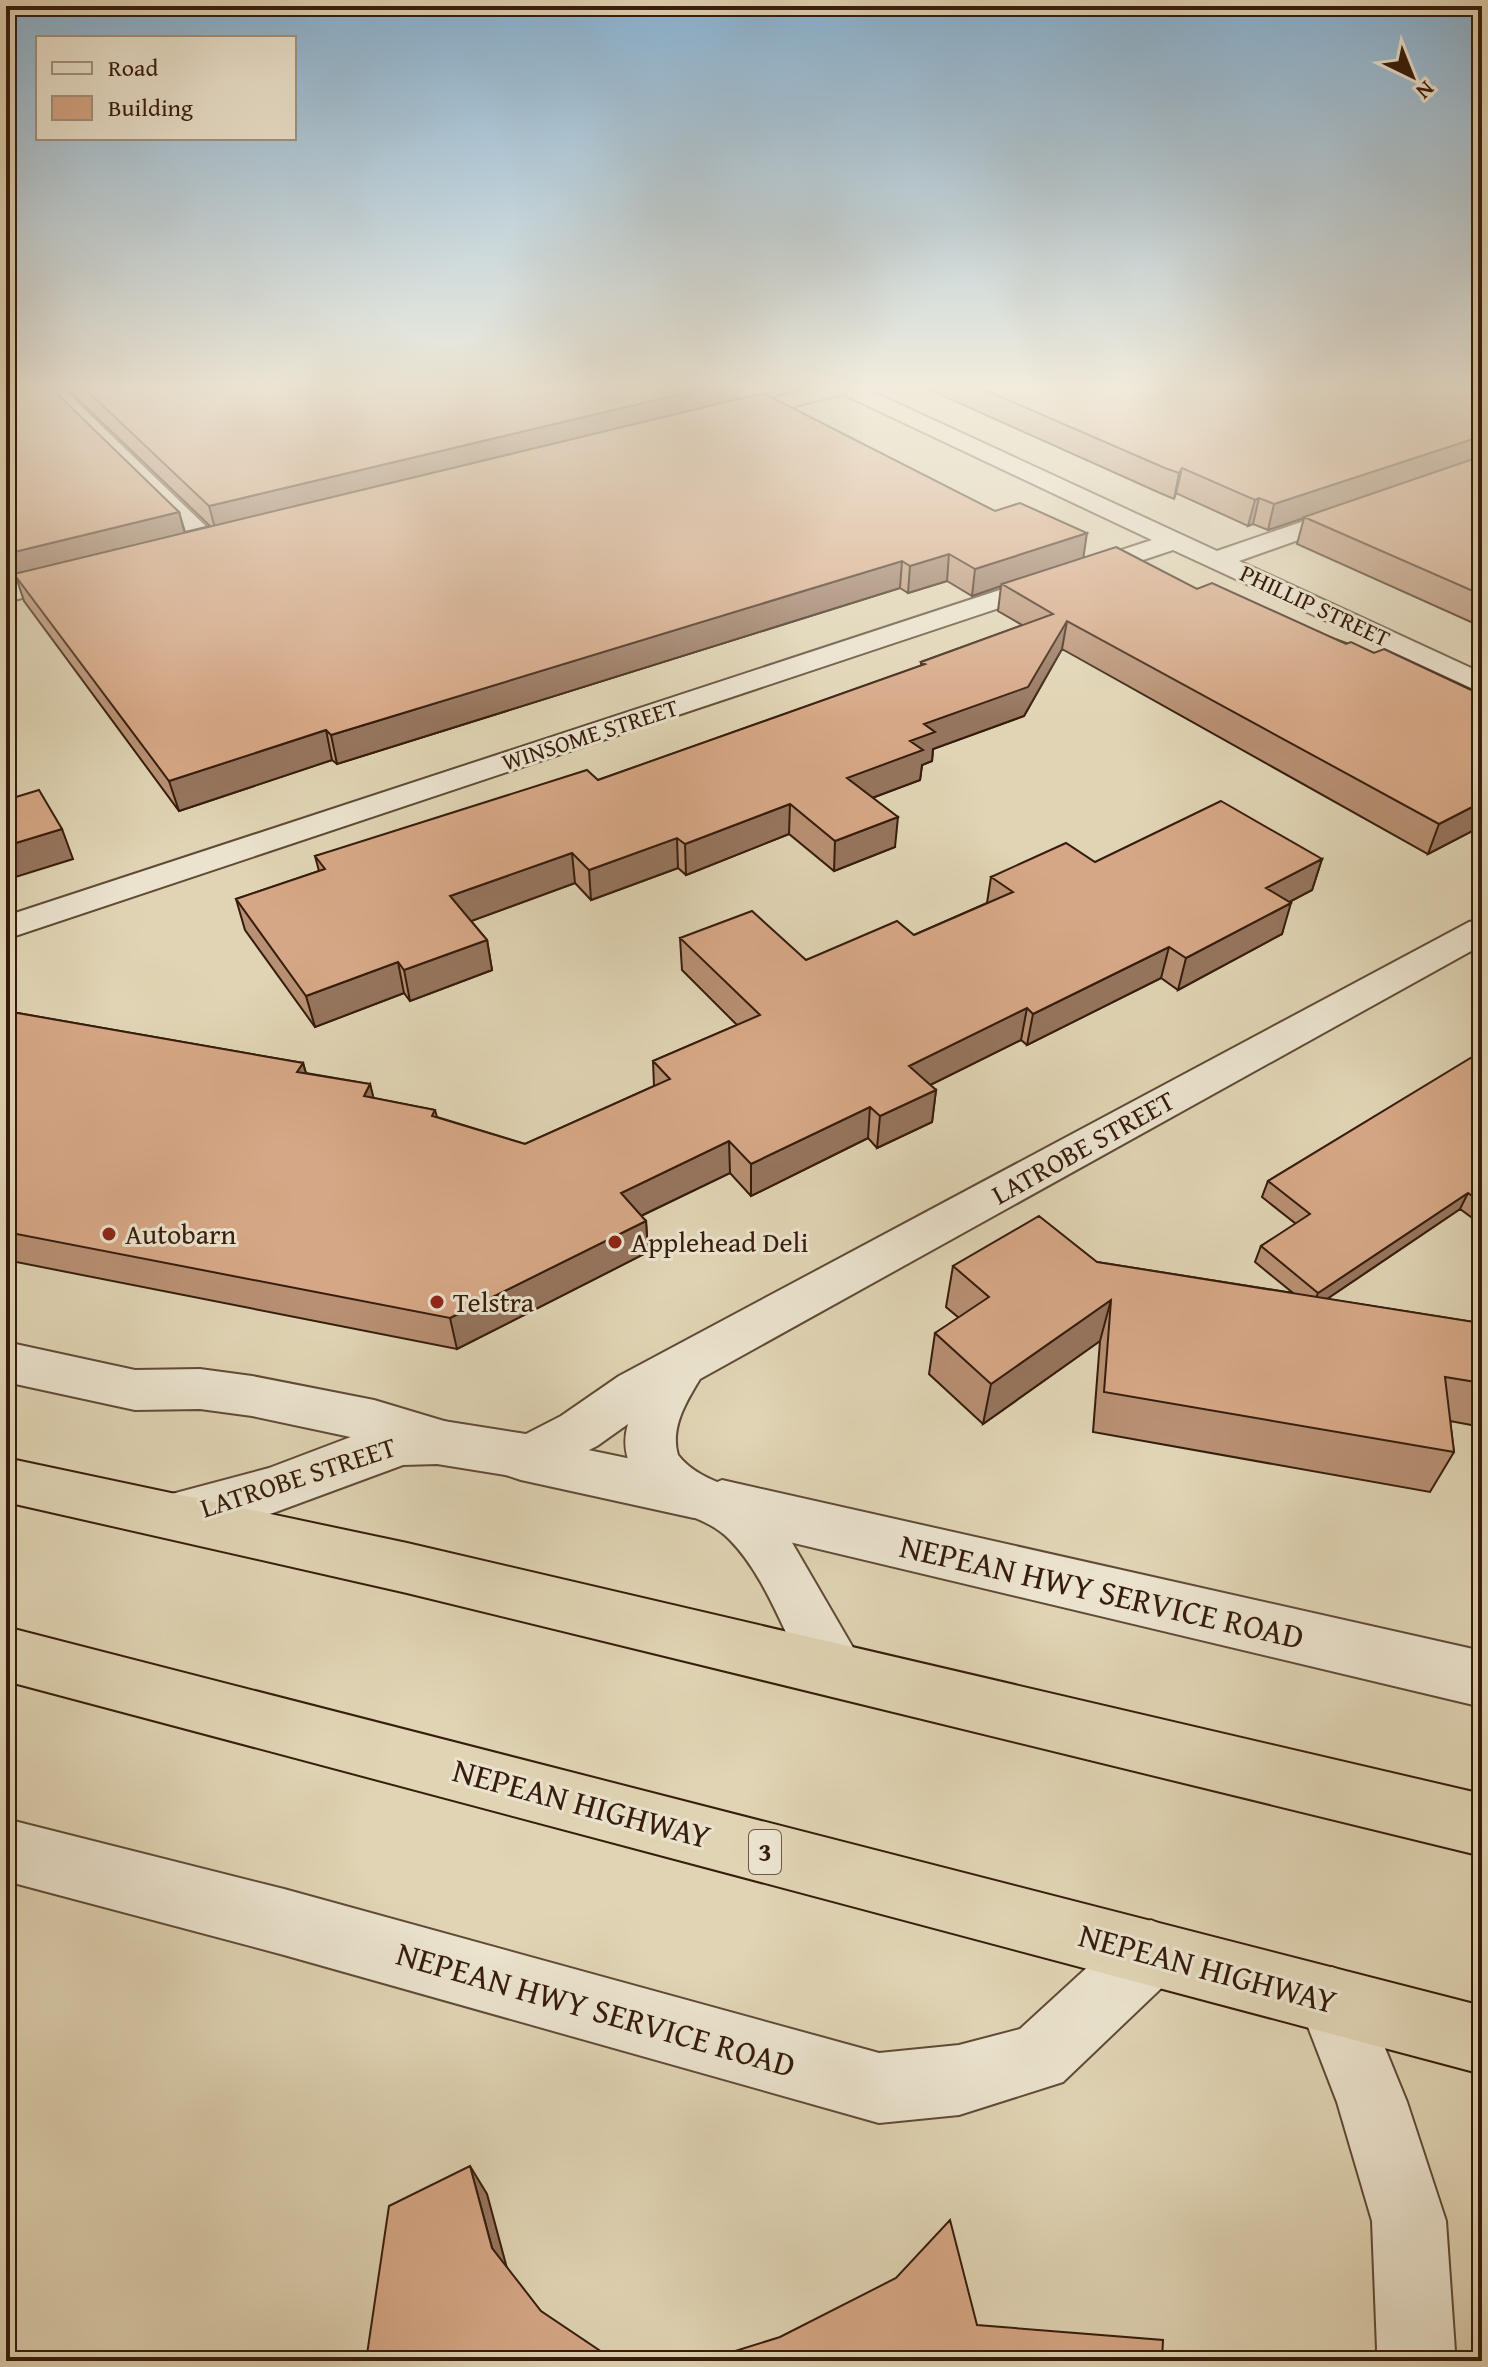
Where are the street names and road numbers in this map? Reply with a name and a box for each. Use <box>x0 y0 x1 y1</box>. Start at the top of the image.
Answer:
street label: PHILLIP STREET <box>1234 555 1396 656</box>
street label: WINSOME STREET <box>497 690 683 780</box>
street label: LATROBE STREET <box>984 1079 1182 1214</box>
street label: LATROBE STREET <box>195 1425 401 1528</box>
street label: NEPEAN HWY SERVICE ROAD <box>895 1520 1309 1661</box>
street label: NEPEAN HIGHWAY <box>448 1745 717 1860</box>
road number: 3 <box>749 1830 781 1874</box>
street label: NEPEAN HIGHWAY <box>1074 1910 1343 2025</box>
street label: NEPEAN HWY SERVICE ROAD <box>391 1928 801 2089</box>

